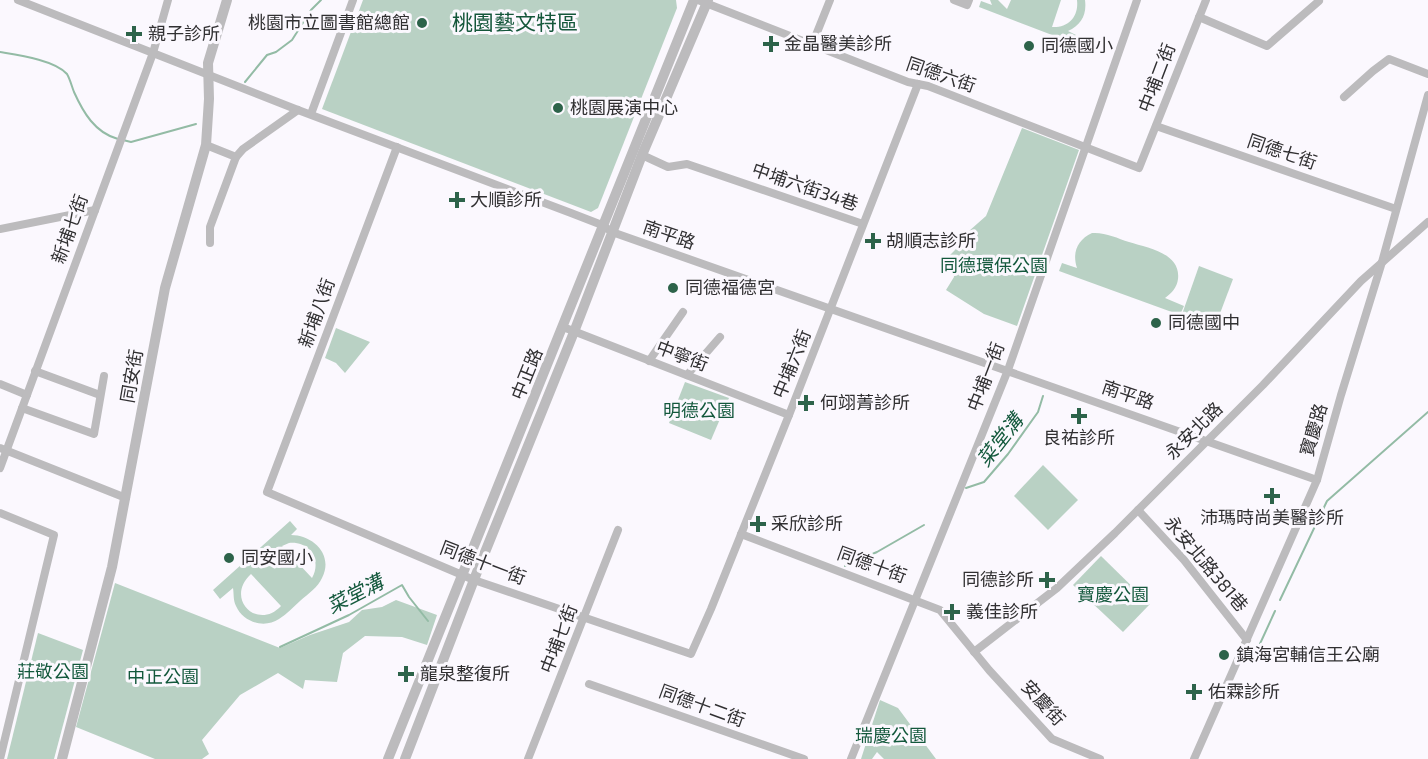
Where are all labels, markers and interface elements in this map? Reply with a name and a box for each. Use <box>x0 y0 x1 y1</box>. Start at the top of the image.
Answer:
district label: 桃園藝文特區 <box>452 9 578 34</box>
place label: 桃園市立圖書館總館 <box>248 11 410 33</box>
marker: 桃園市立圖書館總館 <box>415 16 429 30</box>
place label: 親子診所 <box>148 22 220 44</box>
marker: 親子診所 <box>125 25 143 43</box>
place label: 金晶醫美診所 <box>784 32 892 54</box>
place label: 同德國小 <box>1041 34 1113 56</box>
marker: 金晶醫美診所 <box>762 35 780 53</box>
marker: 同德國小 <box>1022 39 1036 53</box>
street label: 中埔二街 <box>1133 40 1179 115</box>
street label: 同德六街 <box>904 52 979 96</box>
place label: 桃園展演中心 <box>570 96 678 118</box>
marker: 桃園展演中心 <box>551 101 565 115</box>
street label: 同德七街 <box>1245 129 1320 173</box>
street label: 中埔六街34巷 <box>749 158 861 215</box>
place label: 大順診所 <box>470 188 542 210</box>
street label: 新埔七街 <box>46 191 92 266</box>
marker: 大順診所 <box>448 191 466 209</box>
street label: 南平路 <box>640 215 698 253</box>
place label: 胡順志診所 <box>886 229 976 251</box>
marker: 胡順志診所 <box>864 232 882 250</box>
park label: 同德環保公園 <box>940 254 1048 276</box>
street label: 新埔八街 <box>293 275 339 350</box>
place label: 同德福德宮 <box>685 276 775 298</box>
marker: 同德福德宮 <box>666 281 680 295</box>
place label: 同德國中 <box>1168 311 1240 333</box>
marker: 同德國中 <box>1149 316 1163 330</box>
street label: 中埔六街 <box>767 326 815 401</box>
street label: 中寧街 <box>653 335 712 375</box>
street label: 中埔一街 <box>962 339 1008 414</box>
street label: 中正路 <box>506 344 546 403</box>
street label: 同安街 <box>115 347 147 404</box>
street label: 南平路 <box>1099 375 1157 413</box>
place label: 何翊菁診所 <box>820 391 910 413</box>
marker: 何翊菁診所 <box>797 394 815 412</box>
street label: 永安北路 <box>1160 397 1227 464</box>
park label: 明德公園 <box>663 399 735 421</box>
street label: 寶慶路 <box>1295 401 1331 459</box>
water label: 菜堂溝 <box>971 406 1029 470</box>
marker: 良祐診所 <box>1070 407 1088 425</box>
place label: 良祐診所 <box>1043 426 1115 448</box>
marker: 沛瑪時尚美醫診所 <box>1263 487 1281 505</box>
place label: 沛瑪時尚美醫診所 <box>1200 506 1344 528</box>
street label: 永安北路381巷 <box>1160 511 1253 616</box>
place label: 采欣診所 <box>771 512 843 534</box>
marker: 采欣診所 <box>749 515 767 533</box>
street label: 同德十一街 <box>437 536 529 588</box>
street label: 同德十街 <box>835 541 910 587</box>
place label: 同安國小 <box>241 546 313 568</box>
marker: 同安國小 <box>222 551 236 565</box>
water label: 菜堂溝 <box>322 567 389 617</box>
place label: 同德診所 <box>962 568 1034 590</box>
marker: 同德診所 <box>1038 571 1056 589</box>
park label: 寶慶公園 <box>1077 583 1149 605</box>
place label: 義佳診所 <box>966 600 1038 622</box>
street label: 中埔七街 <box>535 601 581 676</box>
marker: 義佳診所 <box>943 603 961 621</box>
place label: 鎮海宮輔信王公廟 <box>1236 643 1380 665</box>
marker: 鎮海宮輔信王公廟 <box>1217 648 1231 662</box>
park label: 莊敬公園 <box>17 660 89 682</box>
place label: 龍泉整復所 <box>420 662 510 684</box>
park label: 中正公園 <box>127 665 199 687</box>
marker: 龍泉整復所 <box>397 665 415 683</box>
street label: 安慶街 <box>1017 675 1070 730</box>
street label: 同德十二街 <box>656 679 748 731</box>
place label: 佑霖診所 <box>1208 680 1280 702</box>
marker: 佑霖診所 <box>1185 683 1203 701</box>
park label: 瑞慶公園 <box>855 724 927 746</box>

